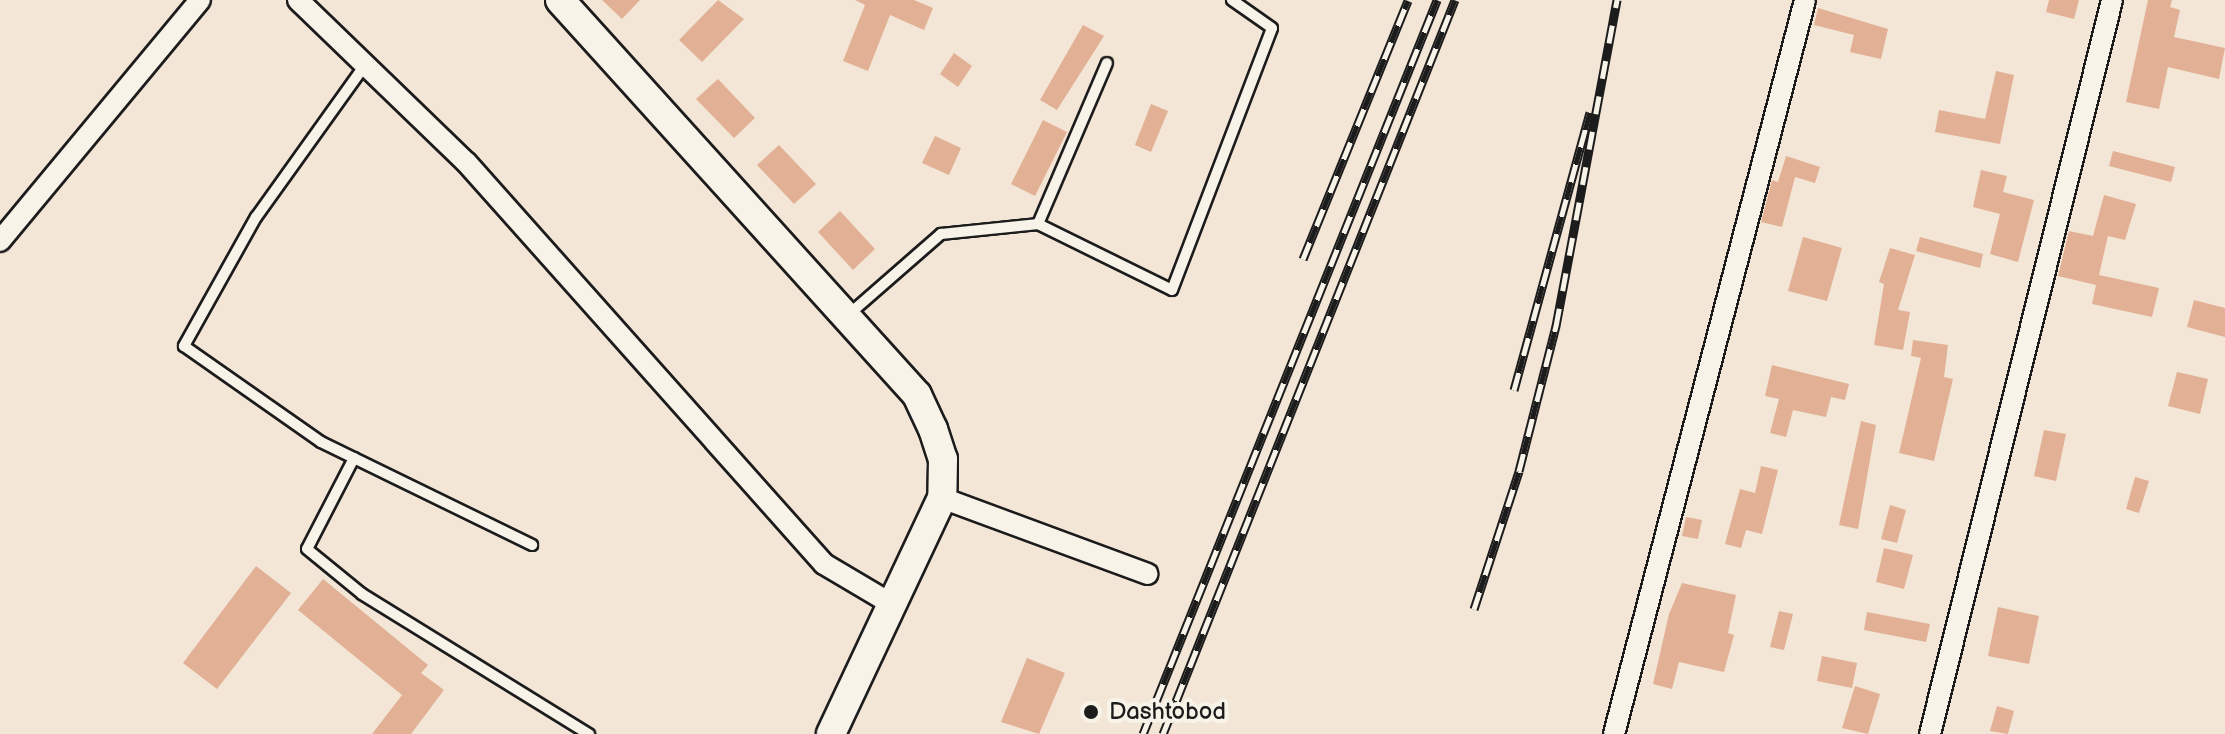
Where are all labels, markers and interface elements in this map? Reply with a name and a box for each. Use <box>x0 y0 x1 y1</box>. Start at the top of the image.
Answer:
place label: Dashtobod <box>1109 698 1226 726</box>
marker: Dashtobod <box>1080 701 1102 723</box>

